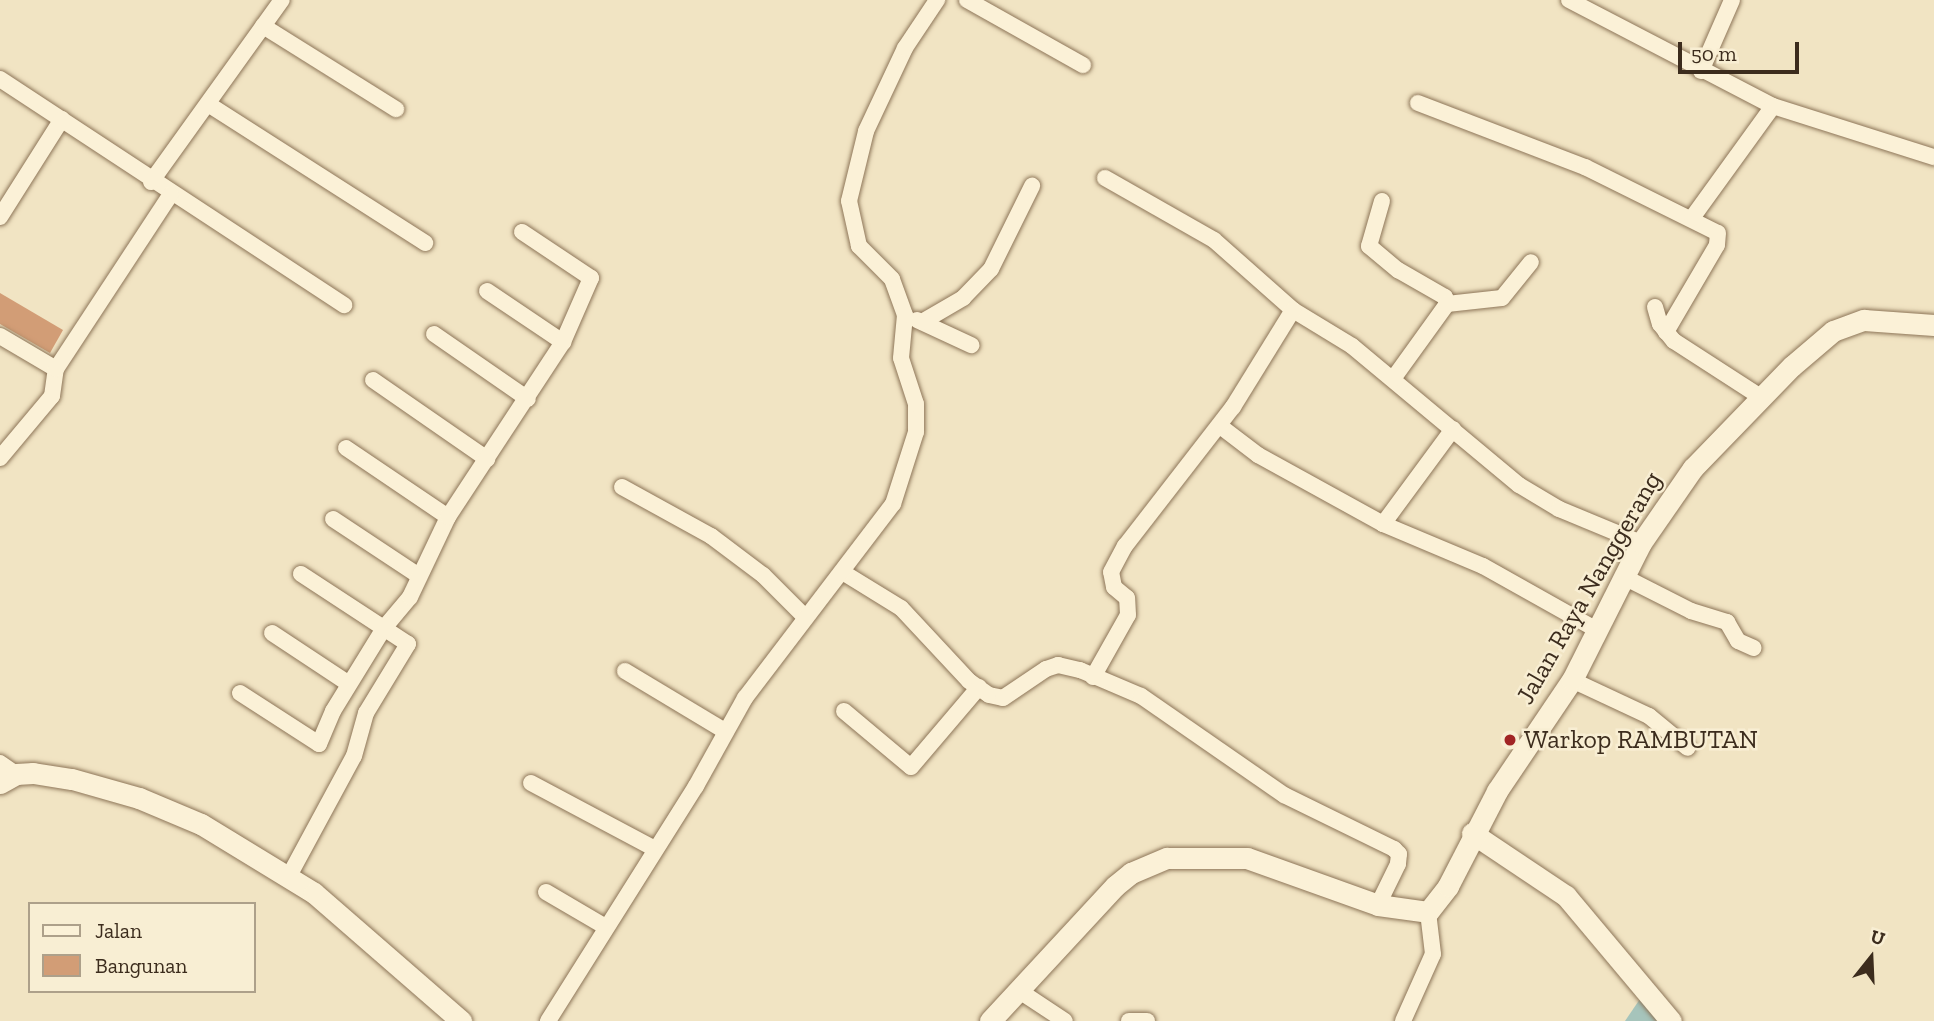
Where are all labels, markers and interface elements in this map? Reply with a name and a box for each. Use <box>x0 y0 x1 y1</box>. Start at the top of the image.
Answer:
scale bar <box>1682 28 1803 72</box>
text: 50 m <box>1691 41 1737 66</box>
street label: Jalan Raya Nanggerang <box>1510 466 1668 710</box>
place label: Warkop RAMBUTAN <box>1524 724 1758 756</box>
marker: Warkop RAMBUTAN <box>1502 732 1518 748</box>
legend <box>28 902 256 993</box>
text: Jalan <box>95 918 142 943</box>
north arrow <box>1836 923 1906 993</box>
text: U <box>1868 925 1888 951</box>
text: Bangunan <box>95 953 187 978</box>

